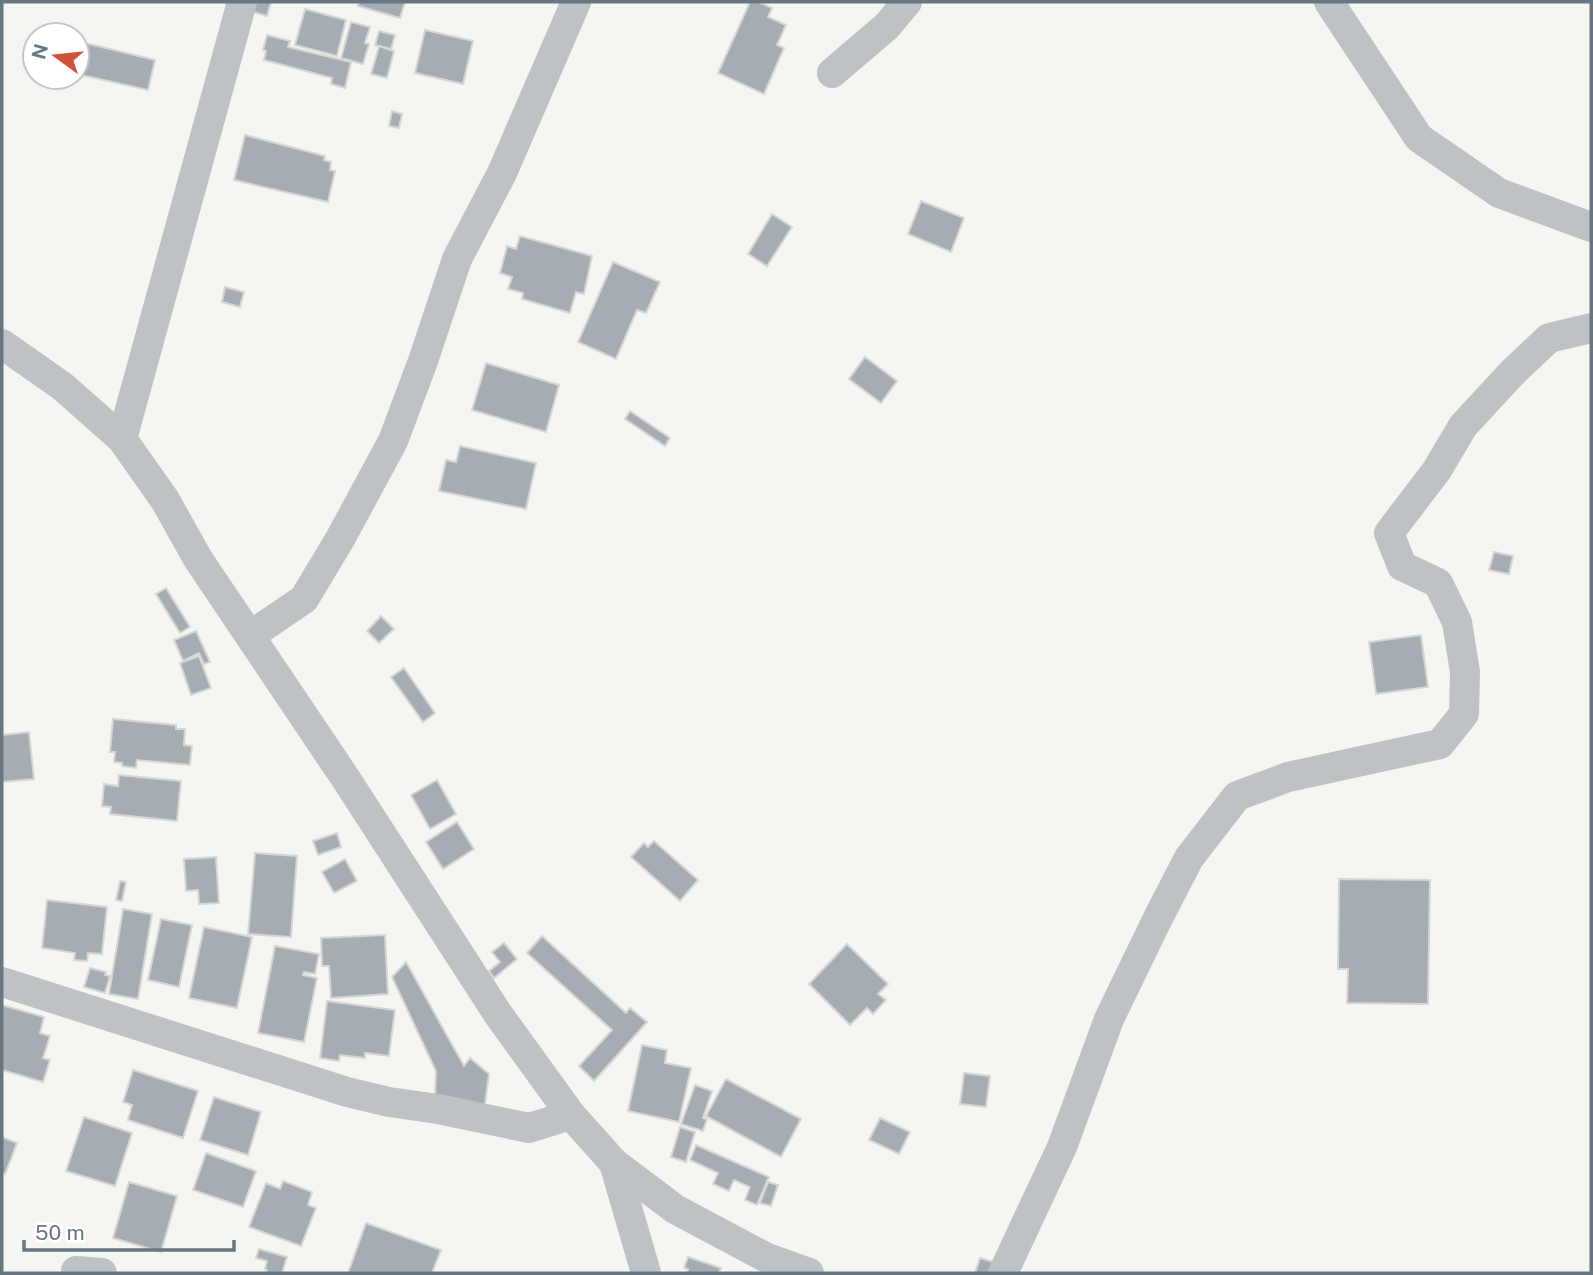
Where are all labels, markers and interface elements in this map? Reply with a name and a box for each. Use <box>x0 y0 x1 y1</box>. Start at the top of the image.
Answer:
north arrow <box>21 21 91 91</box>
text: N <box>27 42 52 62</box>
scale bar <box>24 1208 234 1252</box>
text: 50 m <box>35 1220 85 1245</box>

